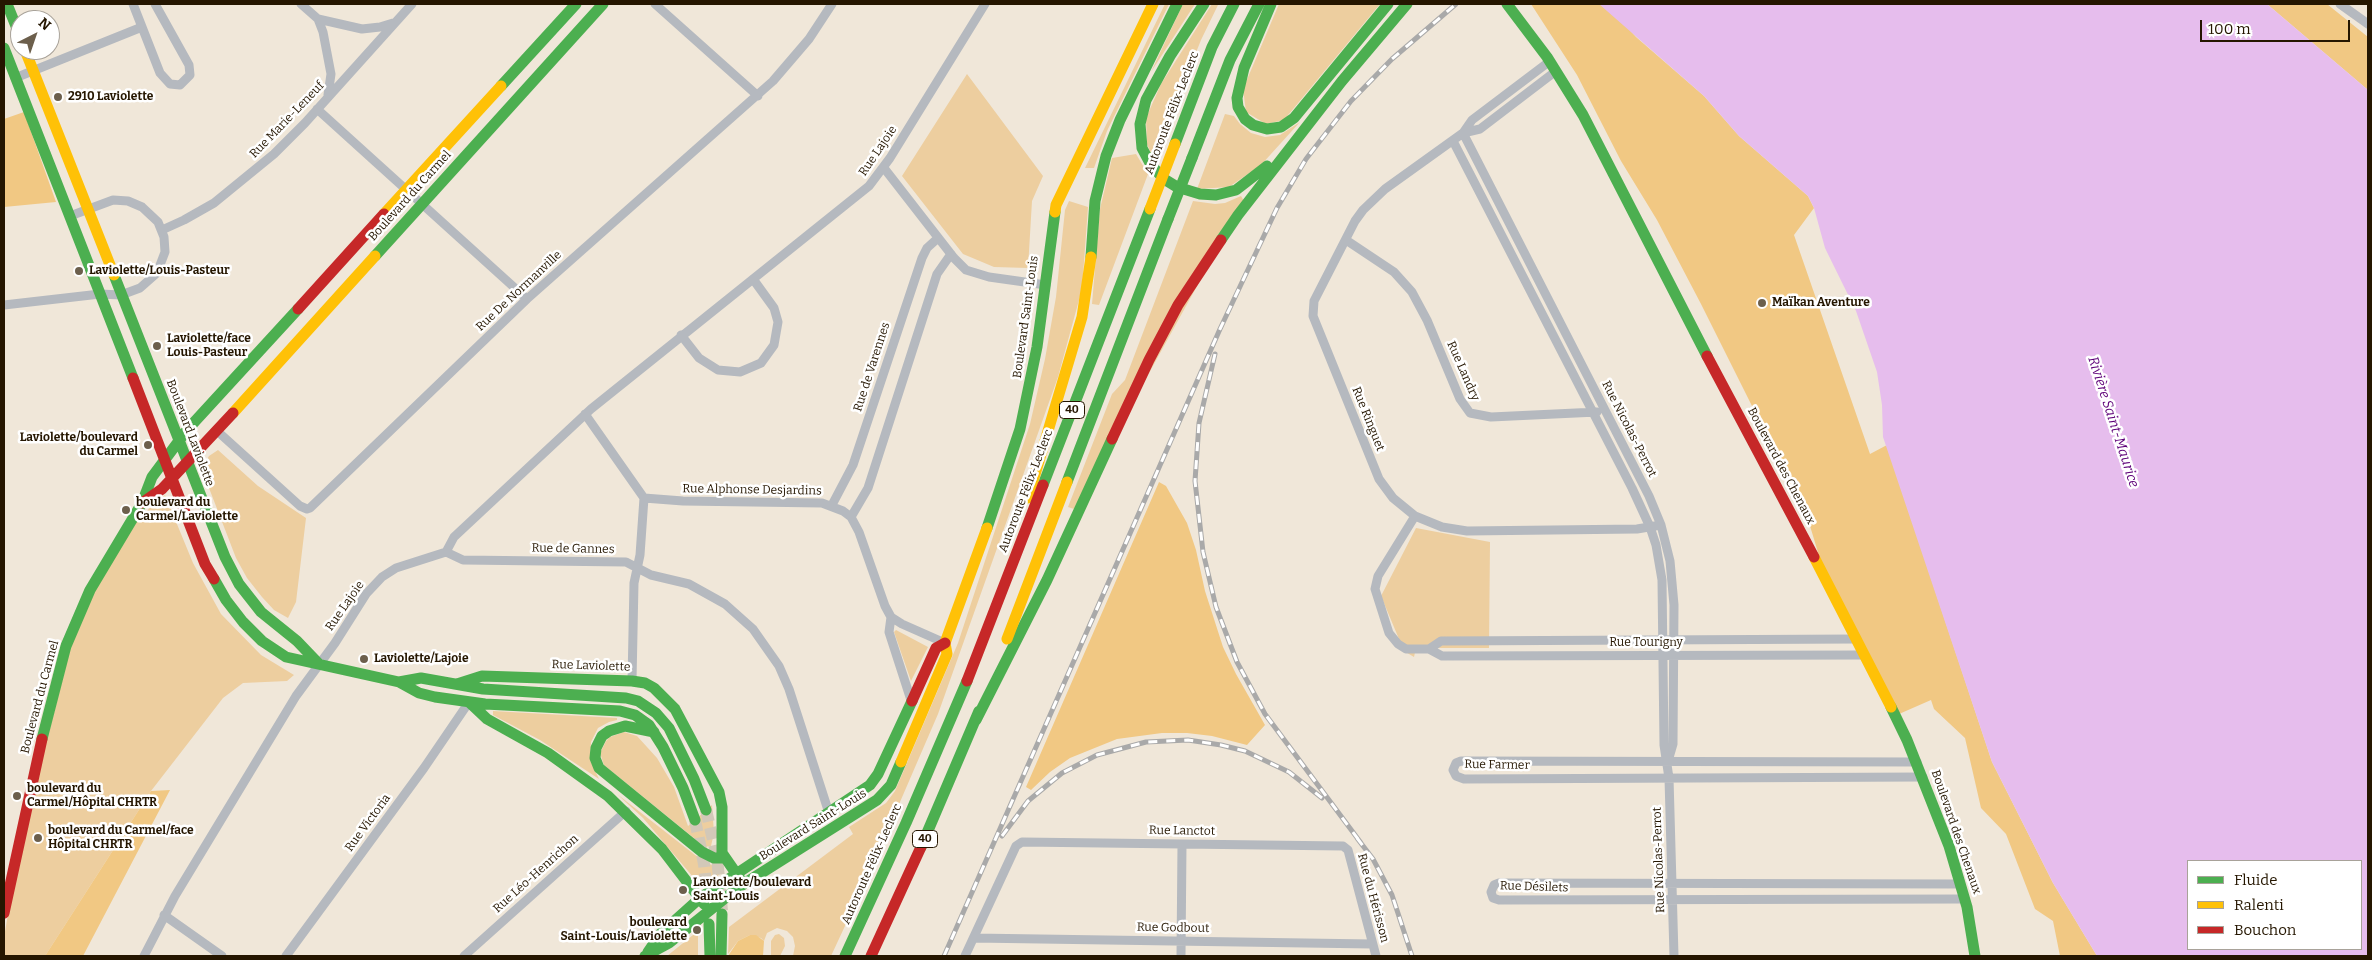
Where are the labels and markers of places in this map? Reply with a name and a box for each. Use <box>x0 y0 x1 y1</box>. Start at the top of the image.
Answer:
place label: 2910 Laviolette <box>68 90 153 104</box>
marker: 2910 Laviolette <box>52 91 64 103</box>
place label: Laviolette/Louis-Pasteur <box>89 264 230 278</box>
marker: Laviolette/Louis-Pasteur <box>73 265 85 277</box>
place label: Maïkan Aventure <box>1772 296 1870 310</box>
marker: Maïkan Aventure <box>1756 297 1768 309</box>
place label: Laviolette/face Louis-Pasteur <box>167 332 251 360</box>
marker: Laviolette/face Louis-Pasteur <box>151 340 163 352</box>
place label: Laviolette/boulevard du Carmel <box>20 431 138 459</box>
marker: Laviolette/boulevard du Carmel <box>142 439 154 451</box>
place label: boulevard du Carmel/Laviolette <box>136 496 238 524</box>
marker: boulevard du Carmel/Laviolette <box>120 504 132 516</box>
place label: Laviolette/Lajoie <box>374 652 469 666</box>
marker: Laviolette/Lajoie <box>358 653 370 665</box>
place label: boulevard du Carmel/Hôpital CHRTR <box>27 782 157 810</box>
marker: boulevard du Carmel/Hôpital CHRTR <box>11 790 23 802</box>
place label: boulevard du Carmel/face Hôpital CHRTR <box>48 824 194 852</box>
marker: boulevard du Carmel/face Hôpital CHRTR <box>32 832 44 844</box>
place label: Laviolette/boulevard Saint-Louis <box>693 876 811 904</box>
marker: Laviolette/boulevard Saint-Louis <box>677 884 689 896</box>
place label: boulevard Saint-Louis/Laviolette <box>560 916 687 944</box>
marker: boulevard Saint-Louis/Laviolette <box>691 924 703 936</box>

